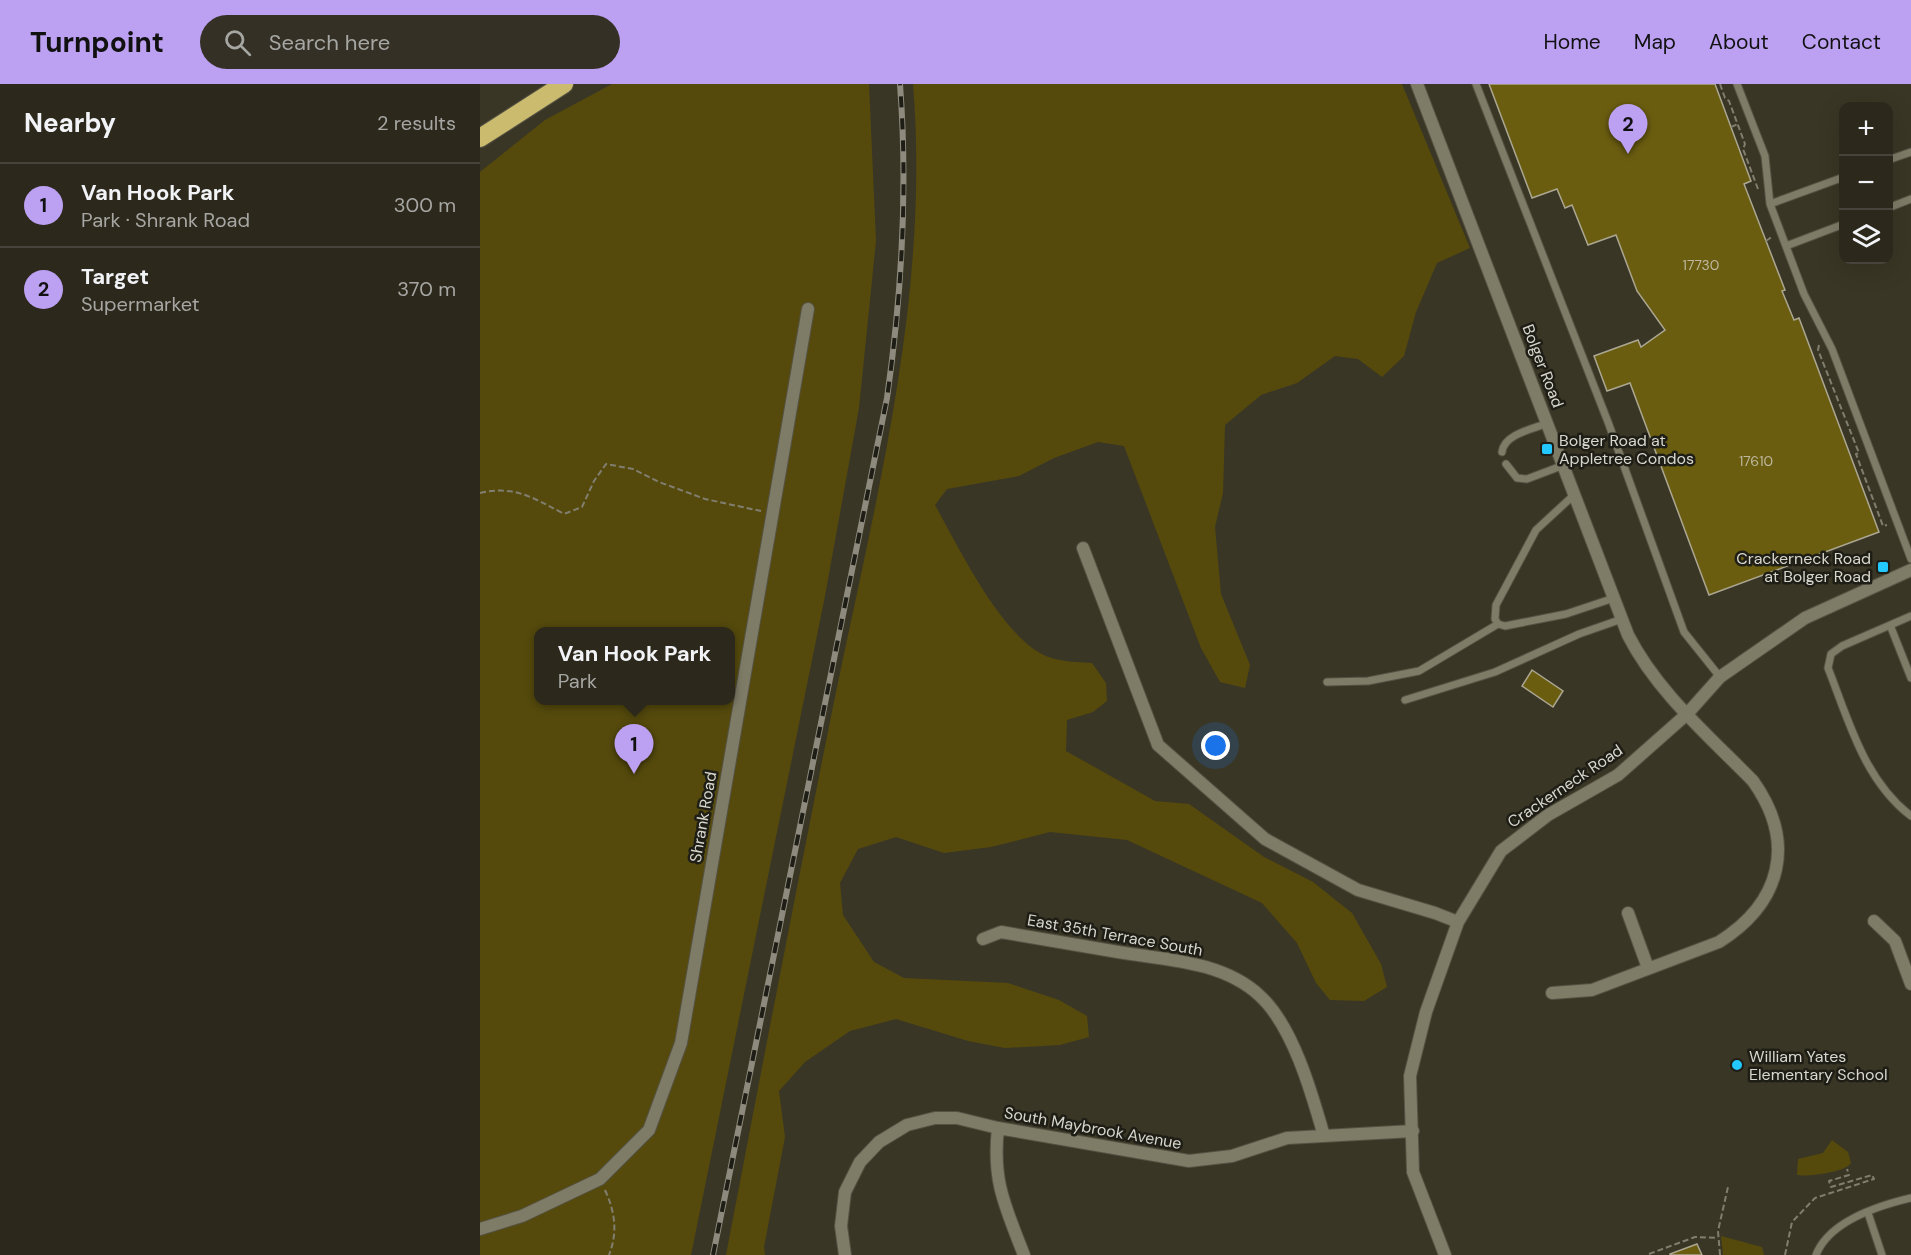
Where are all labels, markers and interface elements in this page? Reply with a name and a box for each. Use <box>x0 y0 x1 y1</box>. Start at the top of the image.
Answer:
search box <box>200 15 620 69</box>
text: Turnpoint <box>30 24 164 61</box>
icon: search <box>221 26 254 59</box>
text: Search here <box>269 28 390 57</box>
text: Home <box>1543 28 1601 56</box>
text: Map <box>1634 28 1676 56</box>
text: About <box>1709 28 1769 56</box>
text: Contact <box>1802 28 1881 56</box>
map controls <box>1839 102 1893 264</box>
button: + <box>1839 102 1893 156</box>
pin: 2 <box>1608 104 1648 154</box>
text: Nearby <box>24 106 116 140</box>
text: 2 results <box>377 110 456 136</box>
button: − <box>1839 156 1893 210</box>
text: Van Hook Park <box>81 178 235 207</box>
text: 1 <box>40 192 47 218</box>
text: 300 m <box>394 192 456 218</box>
text: Park · Shrank Road <box>81 207 250 233</box>
button: layers <box>1839 210 1893 264</box>
house number: 17730 <box>1683 256 1719 274</box>
text: Target <box>81 262 149 291</box>
text: 2 <box>38 276 49 302</box>
text: 370 m <box>397 276 456 302</box>
text: Supermarket <box>81 291 200 317</box>
street label: Bolger Road <box>1517 321 1569 411</box>
place label: Bolger Road at Appletree Condos <box>1559 430 1694 469</box>
marker: Bolger Road at Appletree Condos <box>1540 442 1554 456</box>
house number: 17610 <box>1739 452 1773 470</box>
place label: Crackerneck Road at Bolger Road <box>1736 548 1871 587</box>
marker: Crackerneck Road at Bolger Road <box>1876 560 1890 574</box>
popup <box>534 627 735 705</box>
text: Van Hook Park <box>558 639 711 668</box>
text: Park <box>558 668 597 694</box>
pin: 1 <box>614 724 654 774</box>
your location <box>1201 731 1230 760</box>
street label: Crackerneck Road <box>1503 740 1627 832</box>
street label: Shrank Road <box>685 770 721 864</box>
street label: East 35th Terrace South <box>1026 909 1204 961</box>
place label: William Yates Elementary School <box>1749 1046 1887 1085</box>
marker: William Yates Elementary School <box>1730 1058 1744 1072</box>
street label: South Maybrook Avenue <box>1003 1102 1183 1154</box>

